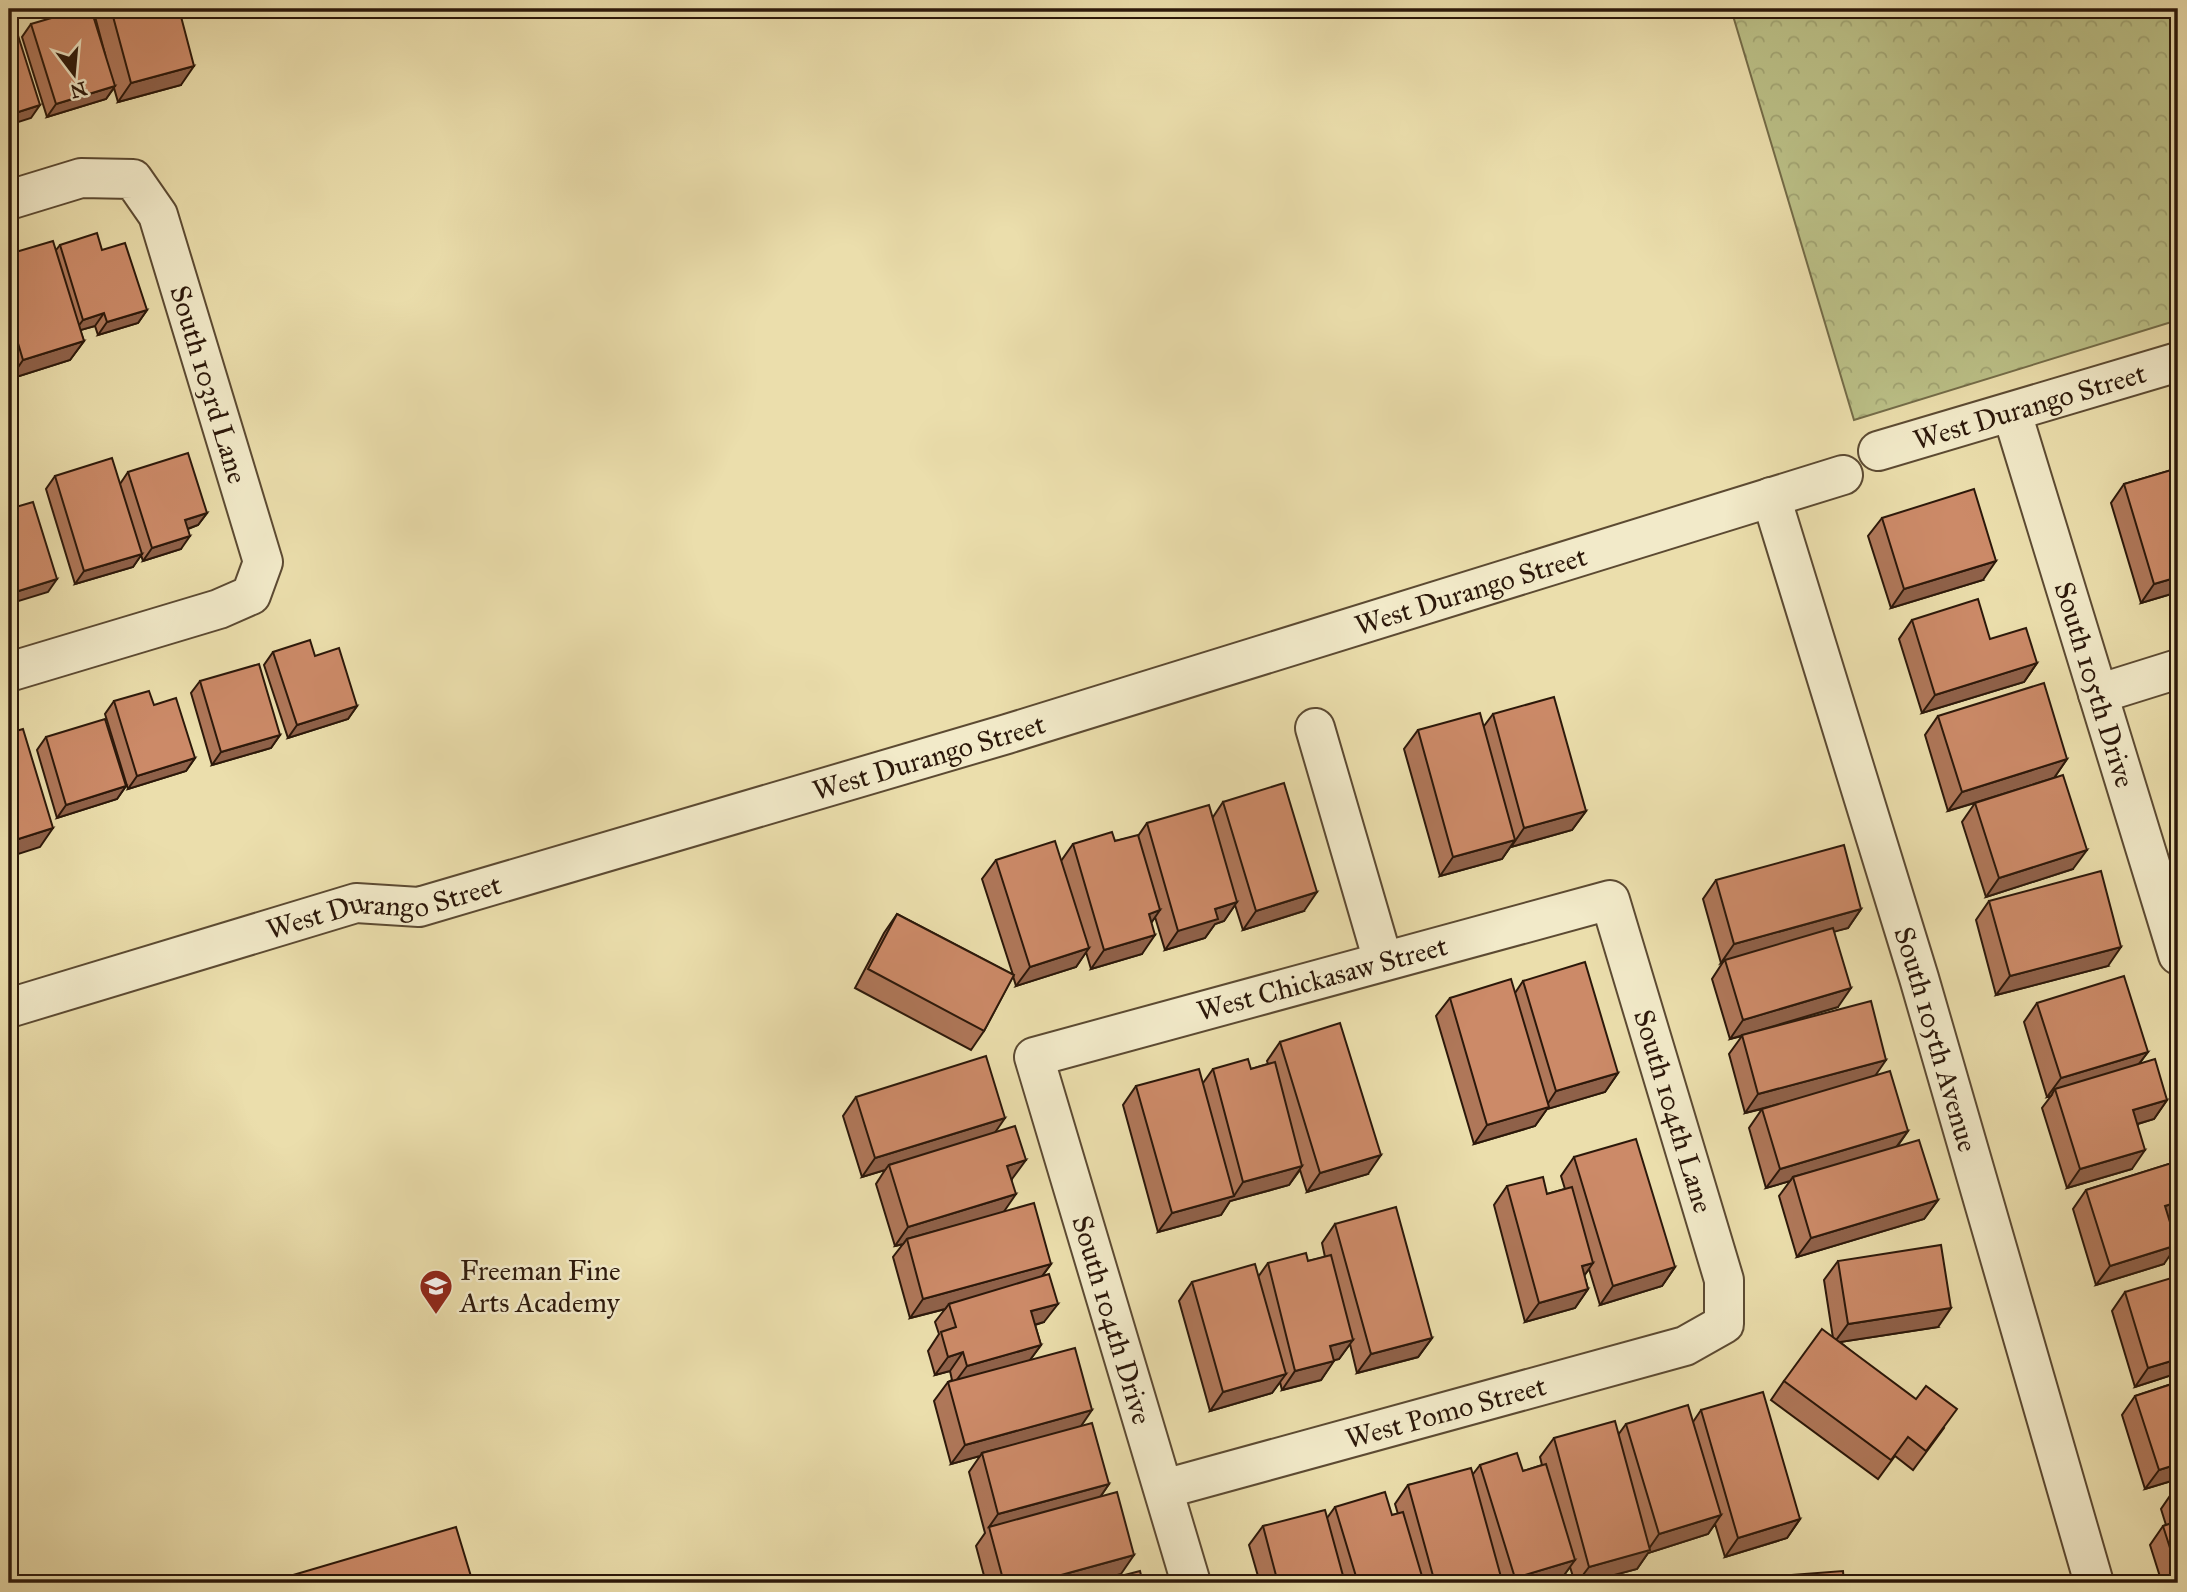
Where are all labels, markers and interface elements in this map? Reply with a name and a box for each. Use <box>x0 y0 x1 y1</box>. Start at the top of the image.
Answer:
north arrow <box>38 38 108 108</box>
text: N <box>68 77 89 103</box>
street label: South 103rd Lane <box>162 281 255 488</box>
street label: West Durango Street <box>1909 355 2150 458</box>
street label: West Durango Street <box>1351 538 1591 643</box>
street label: South 105th Drive <box>2047 578 2143 792</box>
street label: West Durango Street <box>808 706 1049 808</box>
street label: West Durango Street <box>262 867 505 947</box>
street label: South 105th Avenue <box>1886 923 1985 1156</box>
street label: West Chickasaw Street <box>1193 928 1451 1029</box>
street label: South 104th Lane <box>1626 1005 1721 1217</box>
street label: South 104th Drive <box>1064 1211 1160 1428</box>
place label: Freeman Fine Arts Academy <box>459 1253 621 1320</box>
school or university icon: Freeman Fine Arts Academy <box>417 1267 455 1316</box>
street label: West Pomo Street <box>1342 1368 1550 1456</box>

